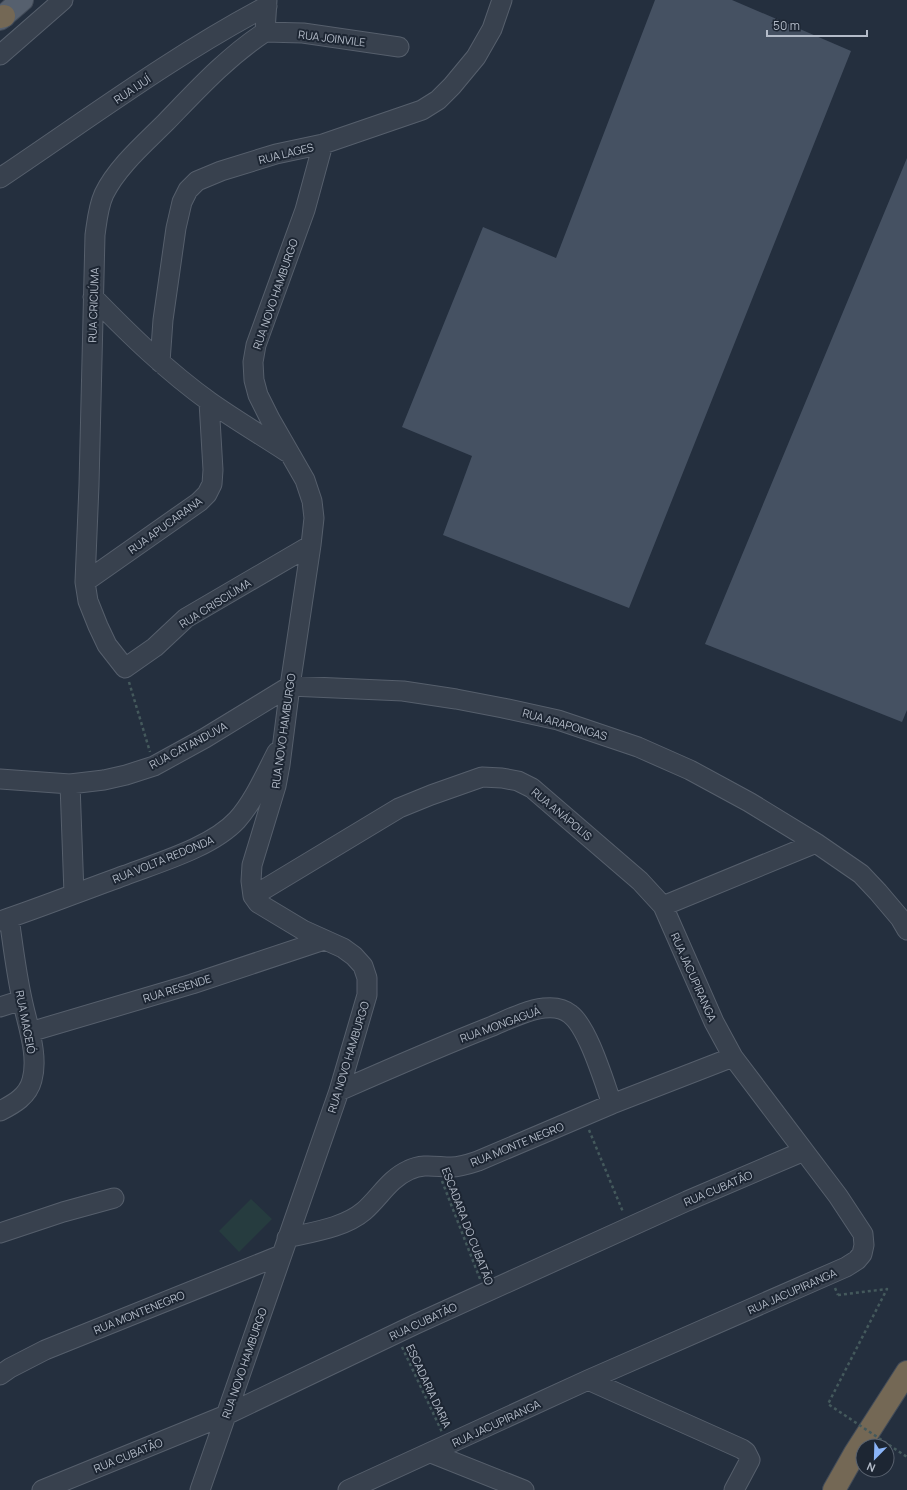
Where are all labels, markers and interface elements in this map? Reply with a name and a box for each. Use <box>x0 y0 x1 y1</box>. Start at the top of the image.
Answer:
scale bar <box>767 12 867 38</box>
text: 50 m <box>773 17 800 34</box>
street label: RUA JOINVILE <box>297 26 367 50</box>
street label: RUA IJUÍ <box>111 71 154 107</box>
street label: RUA LAGES <box>257 139 315 167</box>
street label: RUA NOVO HAMBURGO <box>249 237 301 351</box>
street label: RUA CRICIÚMA <box>84 267 102 343</box>
street label: RUA APUCARANA <box>125 493 205 557</box>
street label: RUA CRISCIÚMA <box>176 575 254 631</box>
street label: RUA NOVO HAMBURGO <box>267 672 299 790</box>
street label: RUA ARAPONGAS <box>521 705 609 743</box>
street label: RUA CATANDUVA <box>146 718 230 772</box>
street label: RUA ANÁPOLIS <box>529 784 596 844</box>
street label: RUA VOLTA REDONDA <box>110 832 216 886</box>
street label: RUA JACUPIRANGA <box>668 930 720 1024</box>
street label: RUA RESENDE <box>141 970 213 1006</box>
street label: RUA MACEIÓ <box>13 989 39 1055</box>
street label: RUA NOVO HAMBURGO <box>324 999 372 1115</box>
street label: RUA MONGAGUÁ <box>458 1002 542 1046</box>
street label: RUA MONTE NEGRO <box>468 1118 566 1170</box>
street label: ESCADARA DO CUBATÃO <box>439 1165 497 1287</box>
street label: RUA CUBATÃO <box>681 1167 755 1209</box>
street label: RUA JACUPIRANGA <box>745 1265 839 1317</box>
street label: RUA MONTENEGRO <box>91 1287 187 1337</box>
street label: RUA CUBATÃO <box>387 1299 459 1343</box>
street label: RUA NOVO HAMBURGO <box>218 1306 270 1420</box>
street label: ESCADARIA DARIA <box>403 1342 455 1430</box>
street label: RUA JACUPIRANGA <box>449 1396 543 1450</box>
street label: RUA CUBATÃO <box>91 1434 165 1476</box>
north arrow <box>855 1438 895 1478</box>
text: N <box>864 1459 877 1476</box>

